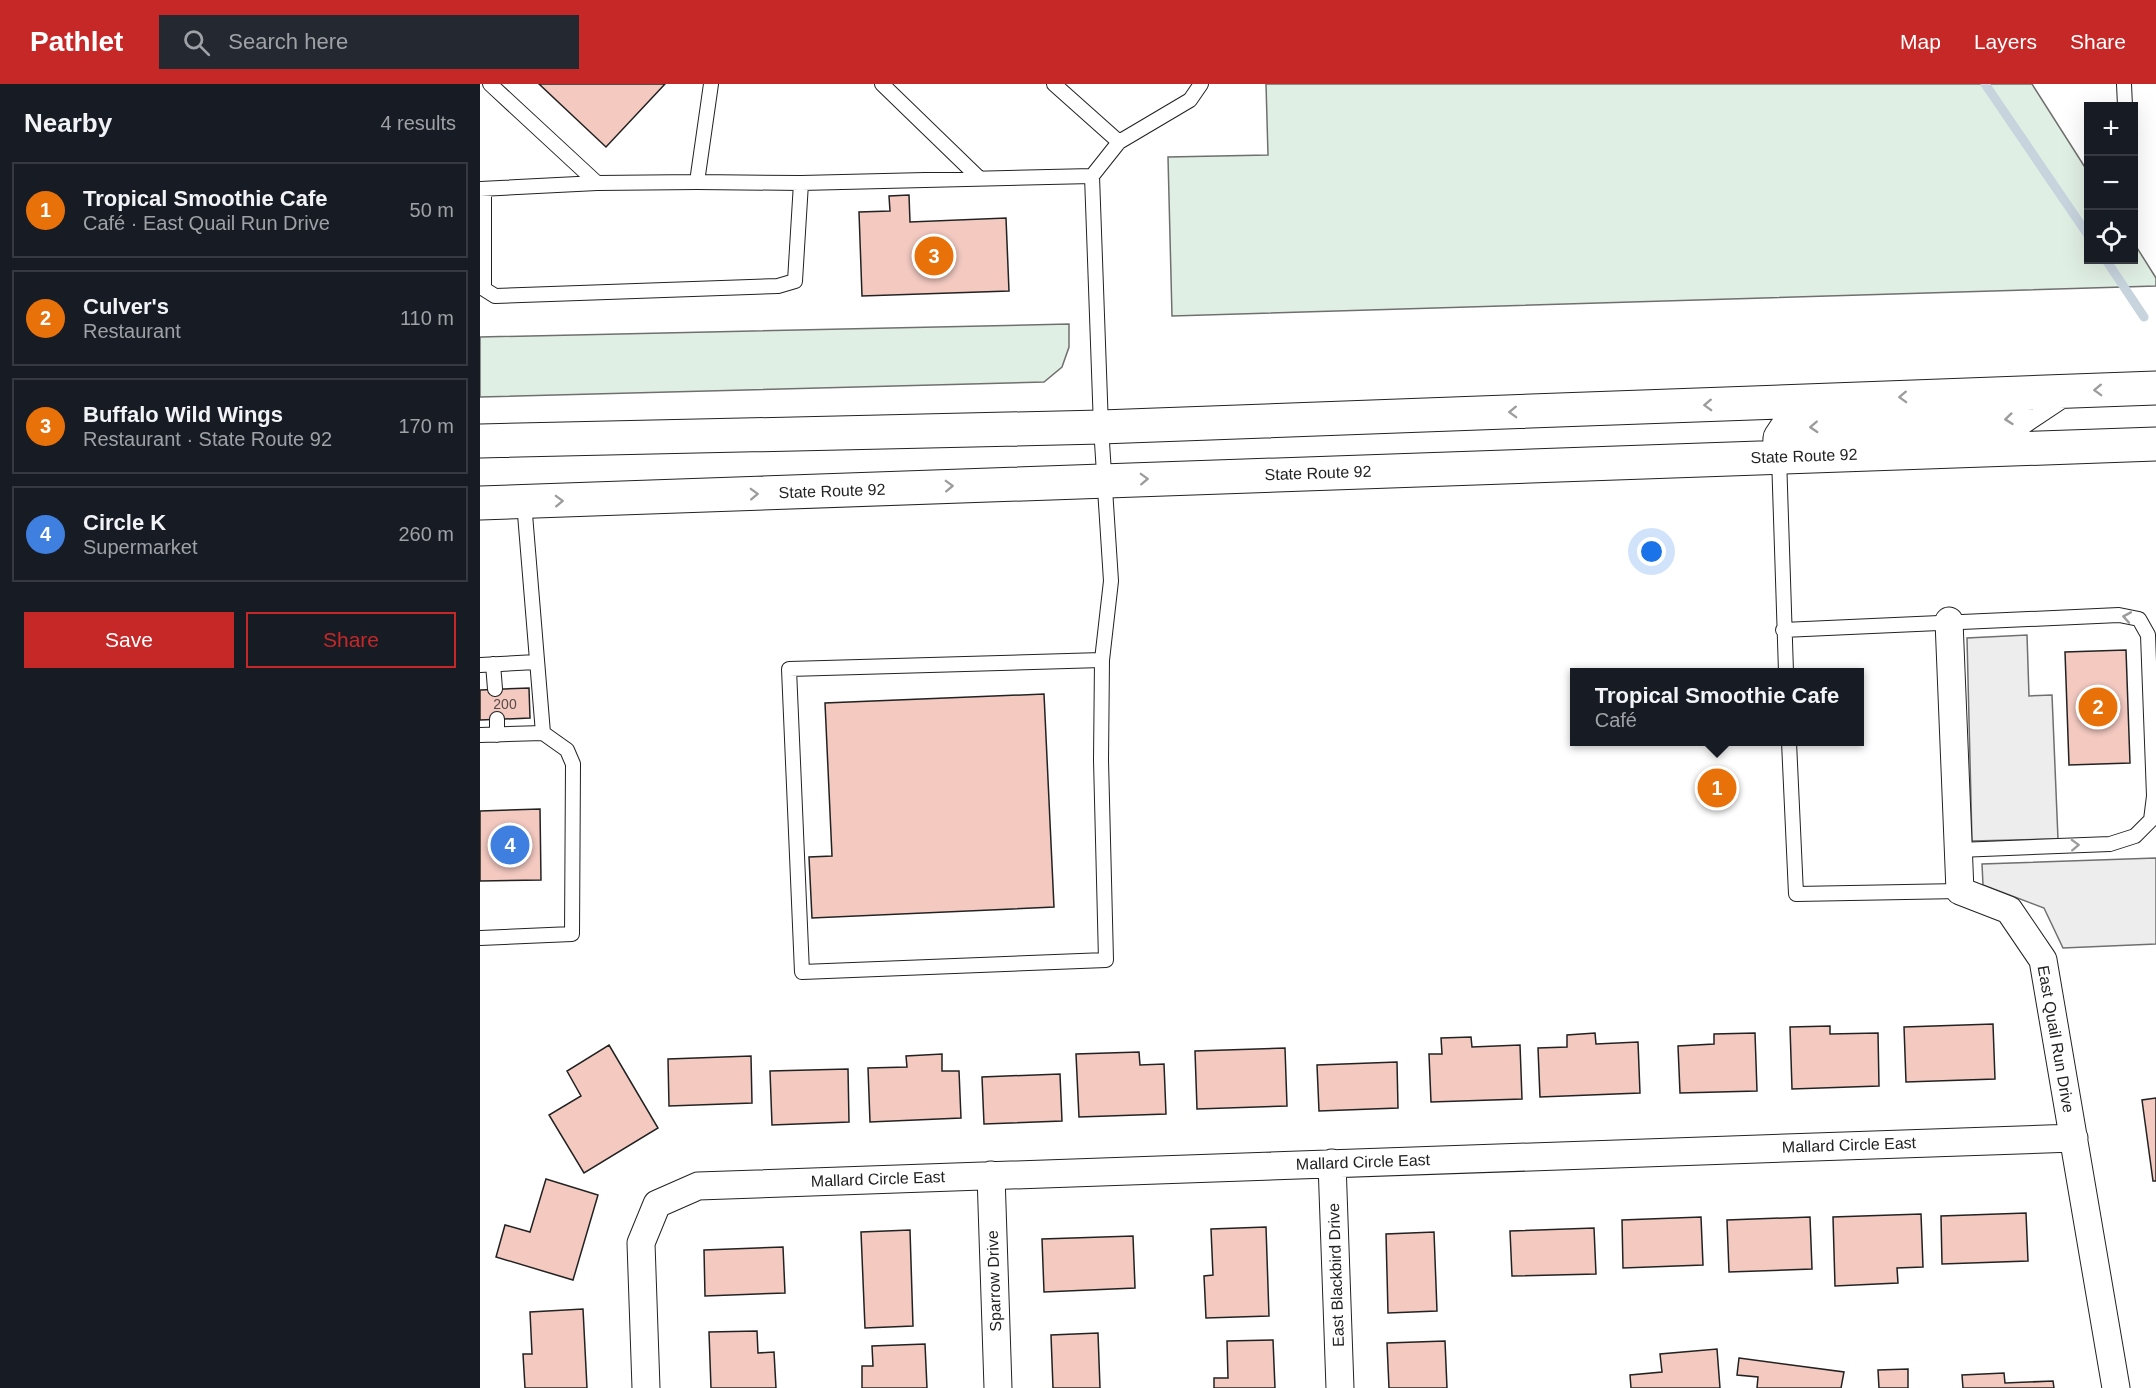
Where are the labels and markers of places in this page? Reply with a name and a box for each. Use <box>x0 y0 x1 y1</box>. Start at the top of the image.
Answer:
pin: 3 <box>914 234 954 279</box>
pin: 2 <box>2078 684 2118 730</box>
pin: 1 <box>1698 766 1736 810</box>
pin: 4 <box>490 822 530 867</box>

